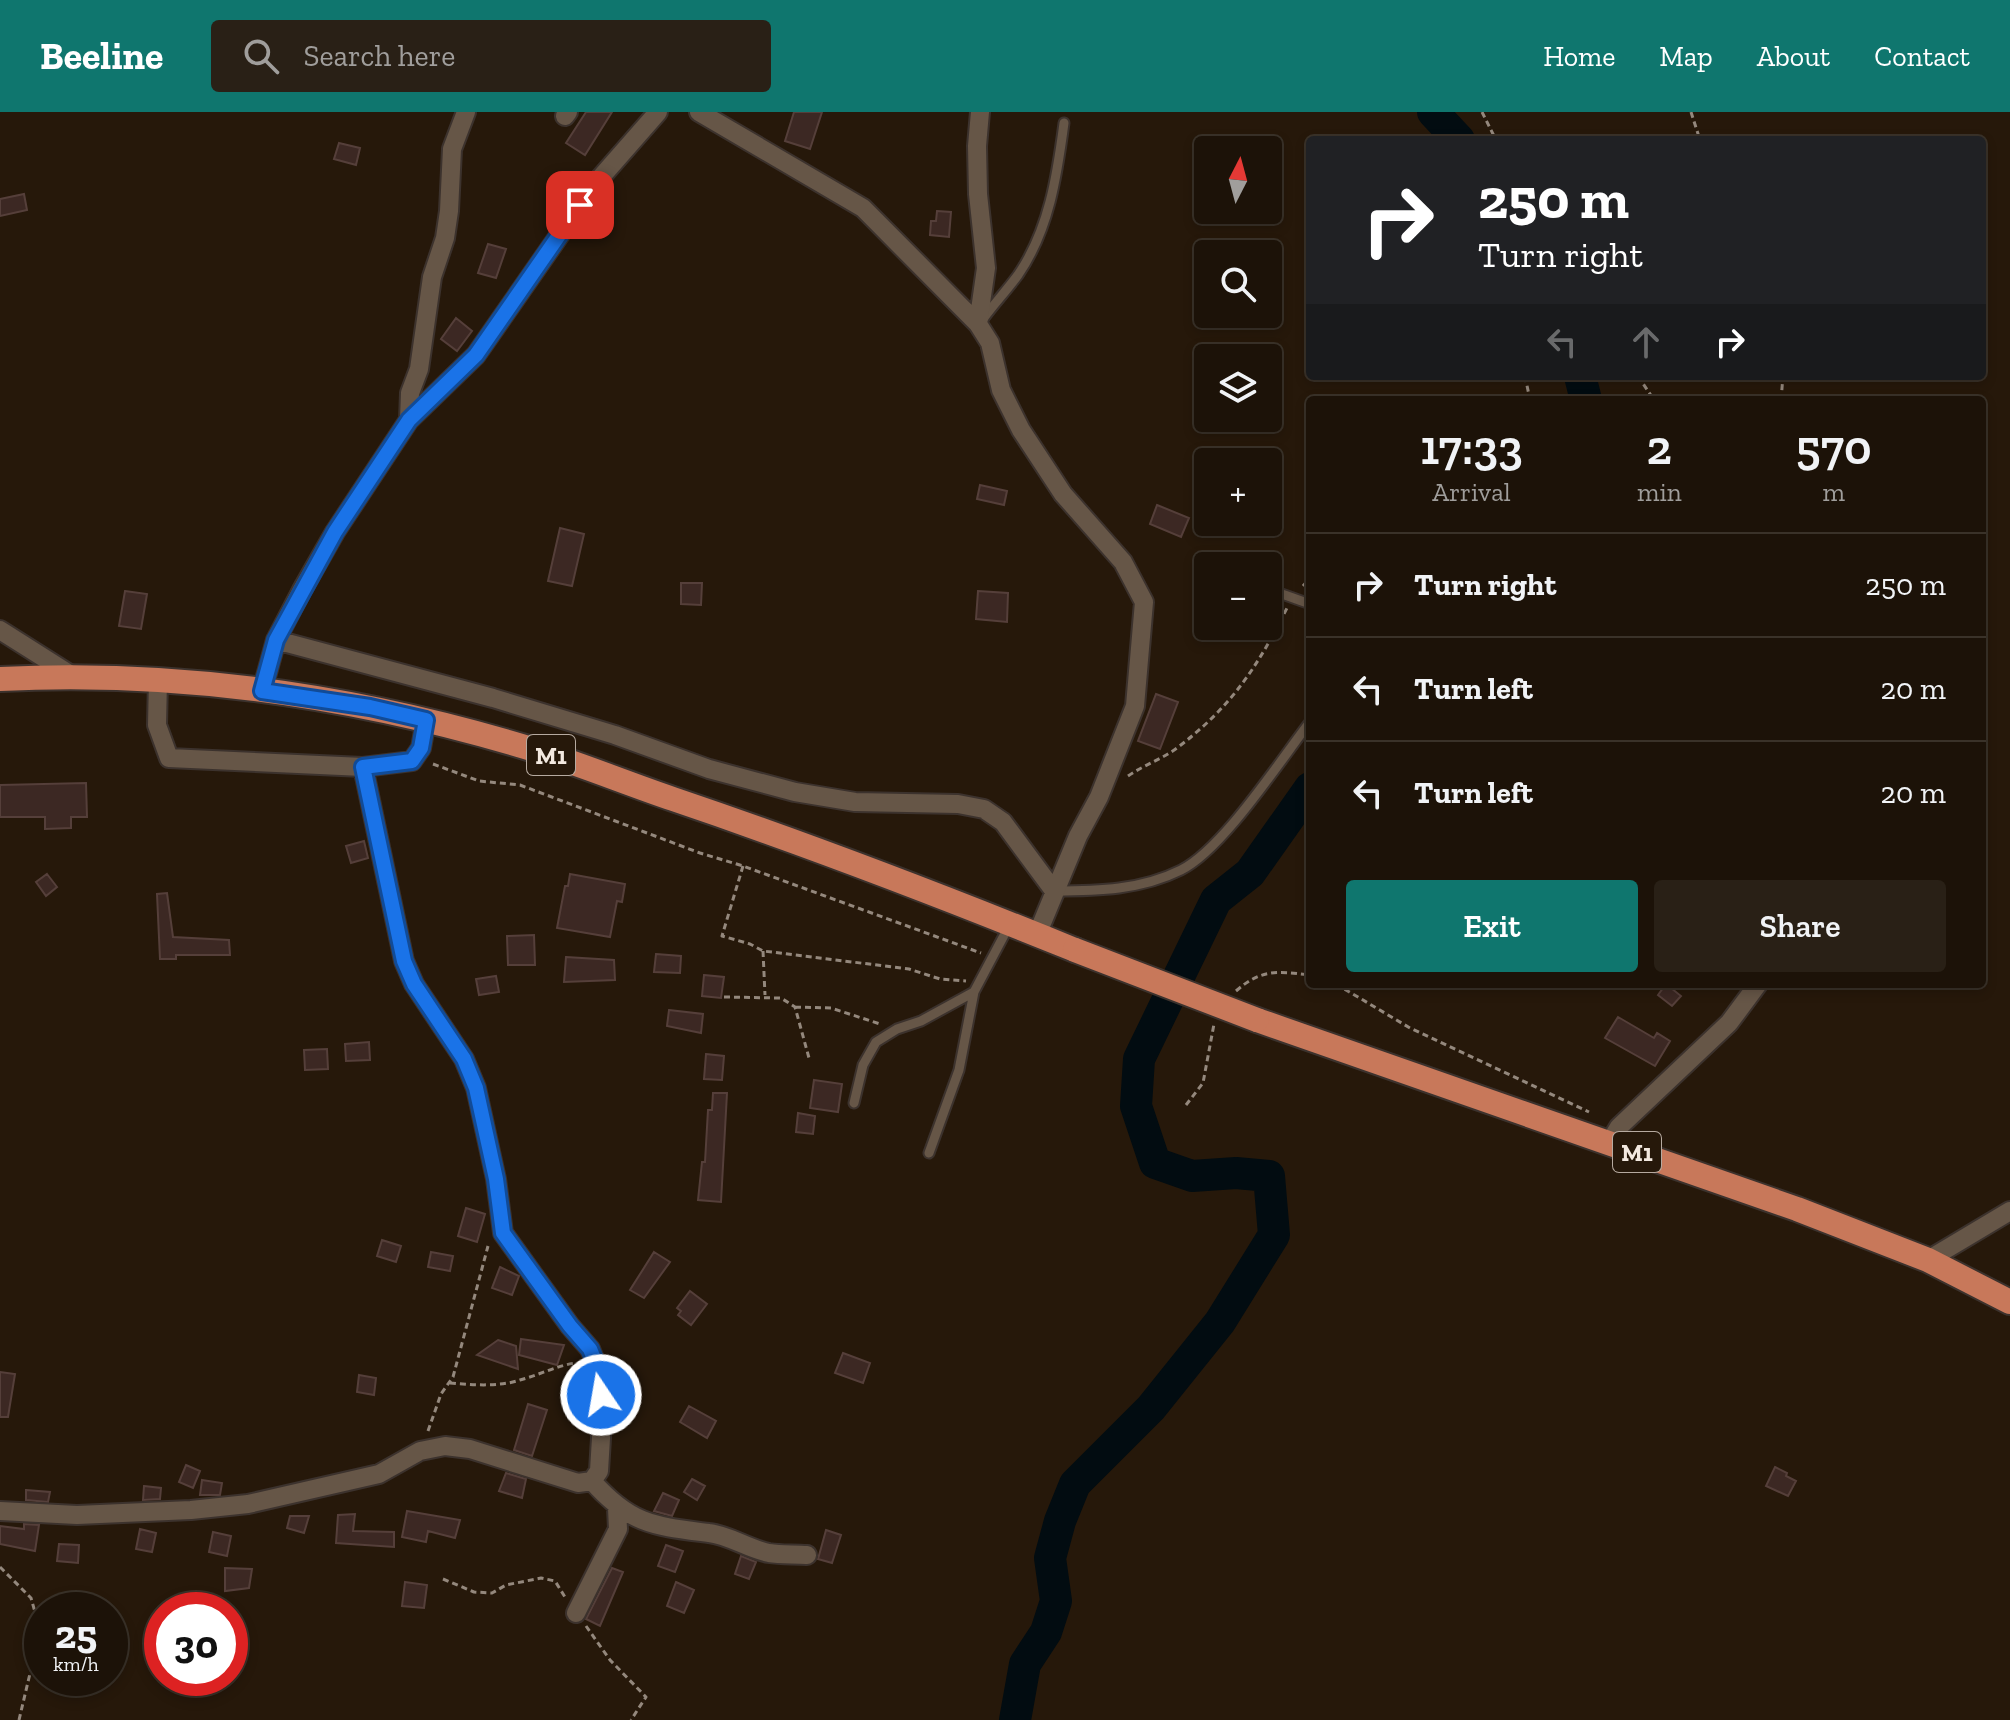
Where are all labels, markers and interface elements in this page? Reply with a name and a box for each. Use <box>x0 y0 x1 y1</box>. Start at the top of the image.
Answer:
search box <box>211 20 771 92</box>
text: Beeline <box>40 33 163 79</box>
icon: search <box>239 34 283 78</box>
text: Search here <box>303 38 455 74</box>
text: Home <box>1543 40 1615 73</box>
text: Map <box>1659 40 1713 73</box>
text: About <box>1757 40 1830 73</box>
text: Contact <box>1874 40 1970 73</box>
north arrow <box>1194 136 1282 224</box>
map controls <box>1194 136 1282 640</box>
text: 250 m <box>1478 165 1629 232</box>
icon: right <box>1346 168 1450 272</box>
pin <box>546 171 614 239</box>
icon: arrive <box>558 183 602 227</box>
text: Turn right <box>1478 233 1643 276</box>
button: search <box>1194 240 1282 328</box>
icon: left <box>1540 320 1584 364</box>
icon: ahead <box>1624 320 1668 364</box>
icon: right <box>1708 320 1752 364</box>
button: layers <box>1194 344 1282 432</box>
text: 17:33 <box>1420 419 1523 476</box>
text: 2 <box>1647 419 1672 476</box>
text: 570 <box>1796 419 1872 476</box>
button: + <box>1194 448 1282 536</box>
text: Arrival <box>1432 476 1511 508</box>
text: min <box>1637 476 1682 508</box>
text: m <box>1823 476 1845 508</box>
button: − <box>1194 552 1282 640</box>
icon: right <box>1346 563 1390 607</box>
text: Turn right <box>1414 567 1556 603</box>
text: 250 m <box>1865 567 1946 603</box>
icon: left <box>1346 667 1390 711</box>
text: Turn left <box>1414 671 1533 707</box>
text: 20 m <box>1881 671 1946 707</box>
road number: M1 <box>527 735 575 775</box>
icon: left <box>1346 771 1390 815</box>
text: Turn left <box>1414 775 1533 811</box>
text: 20 m <box>1881 775 1946 811</box>
button: Exit <box>1346 880 1638 972</box>
button: Share <box>1654 880 1946 972</box>
road number: M1 <box>1613 1132 1661 1172</box>
position arrow <box>559 1353 643 1437</box>
speed limit sign: 30 <box>144 1592 248 1696</box>
text: 25 <box>55 1610 97 1658</box>
text: km/h <box>53 1652 99 1676</box>

